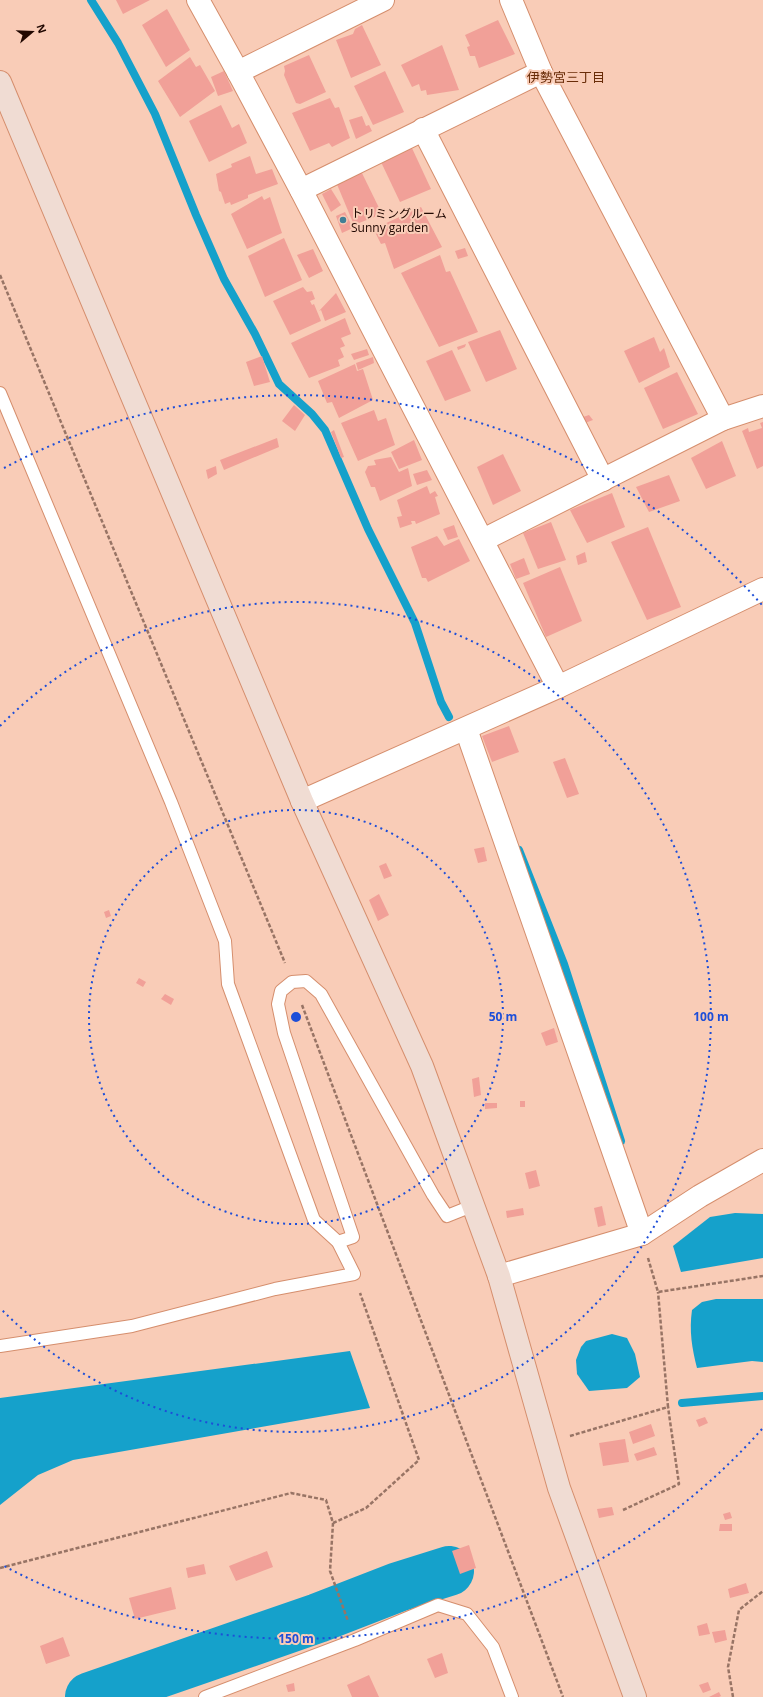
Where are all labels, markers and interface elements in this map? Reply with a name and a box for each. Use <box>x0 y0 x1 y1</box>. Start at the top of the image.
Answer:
north arrow <box>12 12 52 52</box>
text: N <box>33 22 50 35</box>
district label: 伊勢宮三丁目 <box>527 68 605 86</box>
place label: トリミングルーム Sunny garden <box>351 205 447 236</box>
marker: トリミングルーム Sunny garden <box>338 215 348 225</box>
text: 50 m <box>489 1008 517 1025</box>
text: 100 m <box>693 1008 729 1025</box>
centre of rings <box>289 1010 303 1024</box>
text: 150 m <box>278 1630 314 1647</box>

